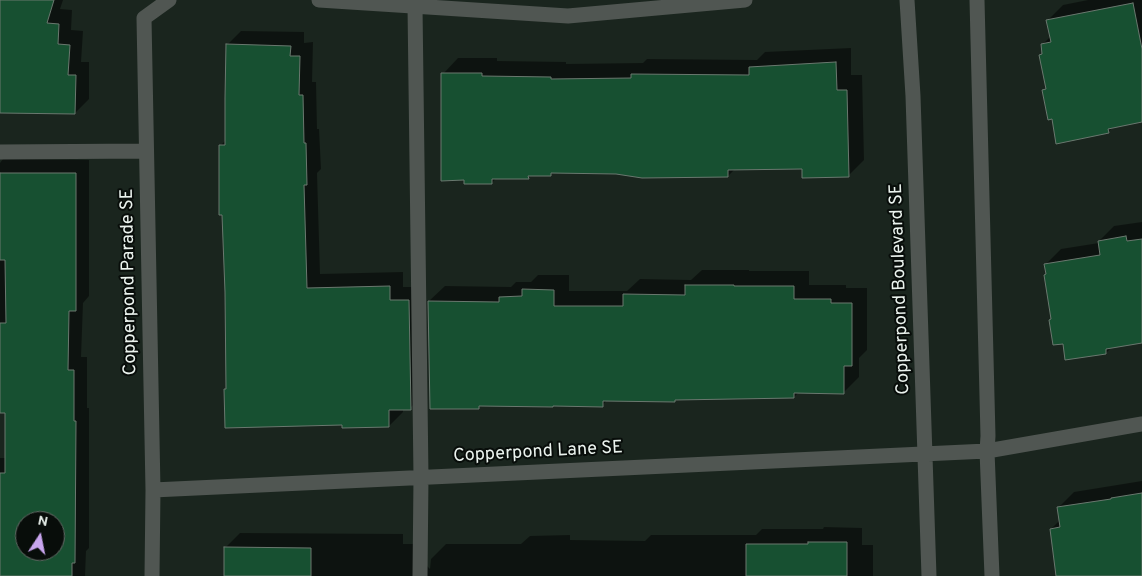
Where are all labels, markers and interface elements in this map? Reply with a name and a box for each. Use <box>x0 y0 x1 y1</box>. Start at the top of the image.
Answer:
street label: Copperpond Boulevard SE <box>887 183 915 395</box>
street label: Copperpond Parade SE <box>118 188 142 376</box>
street label: Copperpond Lane SE <box>453 438 623 468</box>
north arrow <box>15 511 65 561</box>
text: N <box>36 512 49 531</box>

